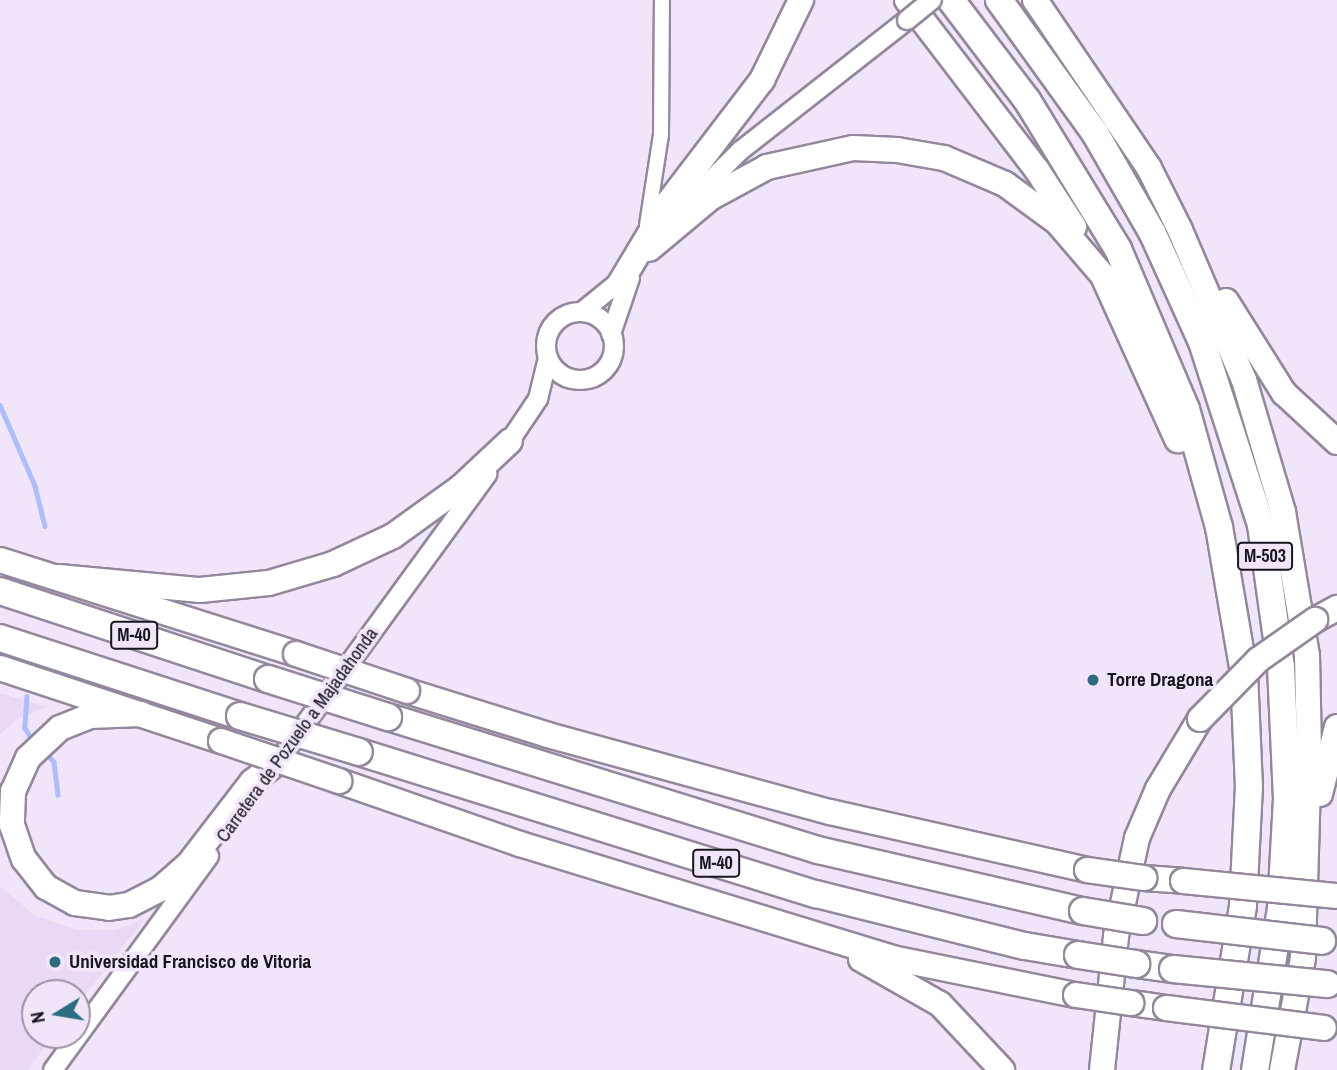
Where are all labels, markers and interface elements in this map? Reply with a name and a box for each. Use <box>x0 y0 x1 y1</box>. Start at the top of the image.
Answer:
road number: M-503 <box>1237 542 1293 570</box>
road number: M-40 <box>110 620 158 650</box>
street label: Carretera de Pozuelo a Majadahonda <box>211 623 383 847</box>
place label: Torre Dragona <box>1107 669 1213 691</box>
marker: Torre Dragona <box>1085 672 1101 688</box>
road number: M-40 <box>692 848 740 878</box>
place label: Universidad Francisco de Vitoria <box>69 951 311 973</box>
marker: Universidad Francisco de Vitoria <box>47 954 63 970</box>
north arrow <box>21 979 91 1049</box>
text: N <box>24 1010 51 1026</box>

